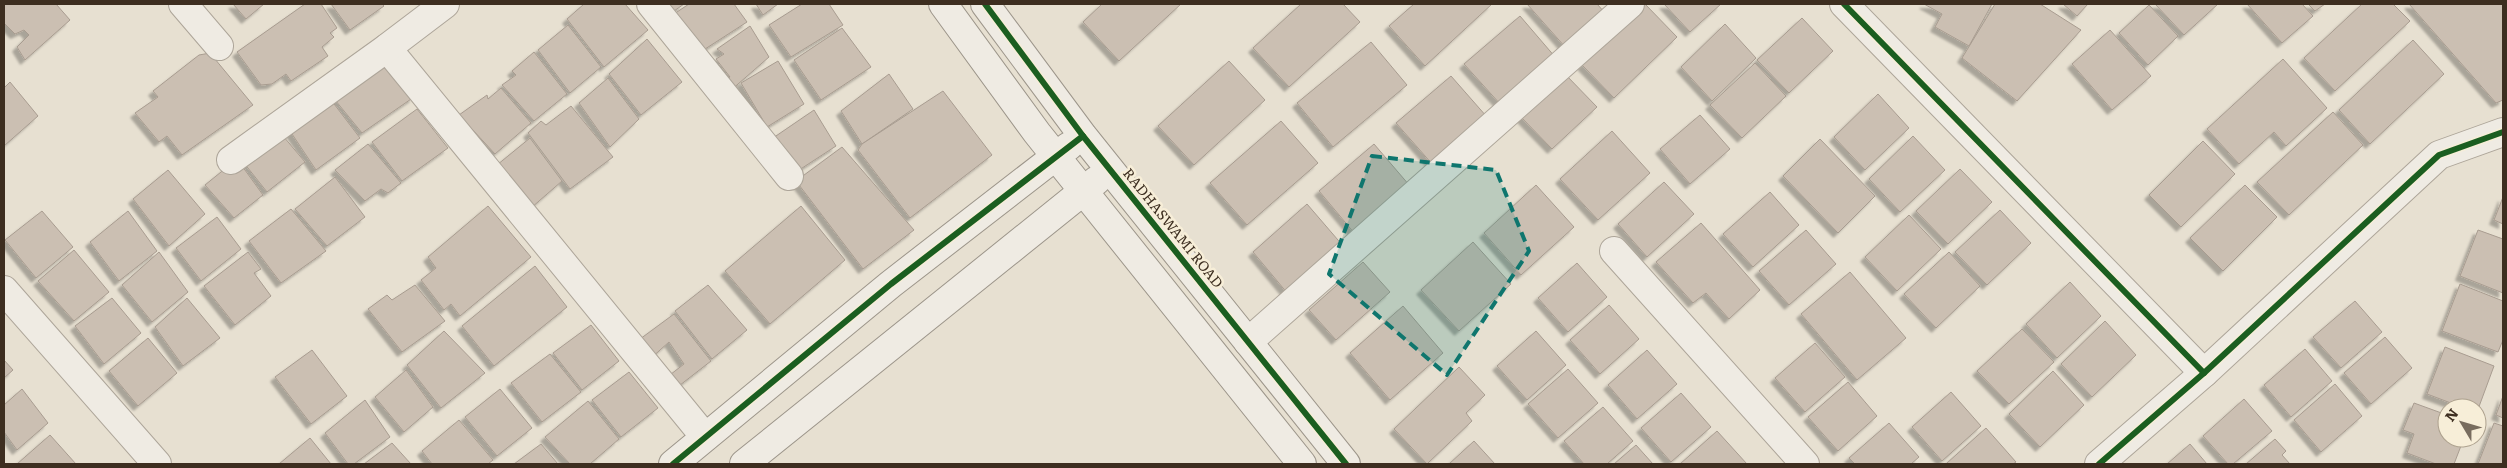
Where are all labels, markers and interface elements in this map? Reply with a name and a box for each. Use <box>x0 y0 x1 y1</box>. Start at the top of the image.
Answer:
street label: RADHASWAMI ROAD <box>1119 163 1229 292</box>
north arrow <box>2437 398 2487 448</box>
text: N <box>2439 403 2463 425</box>

